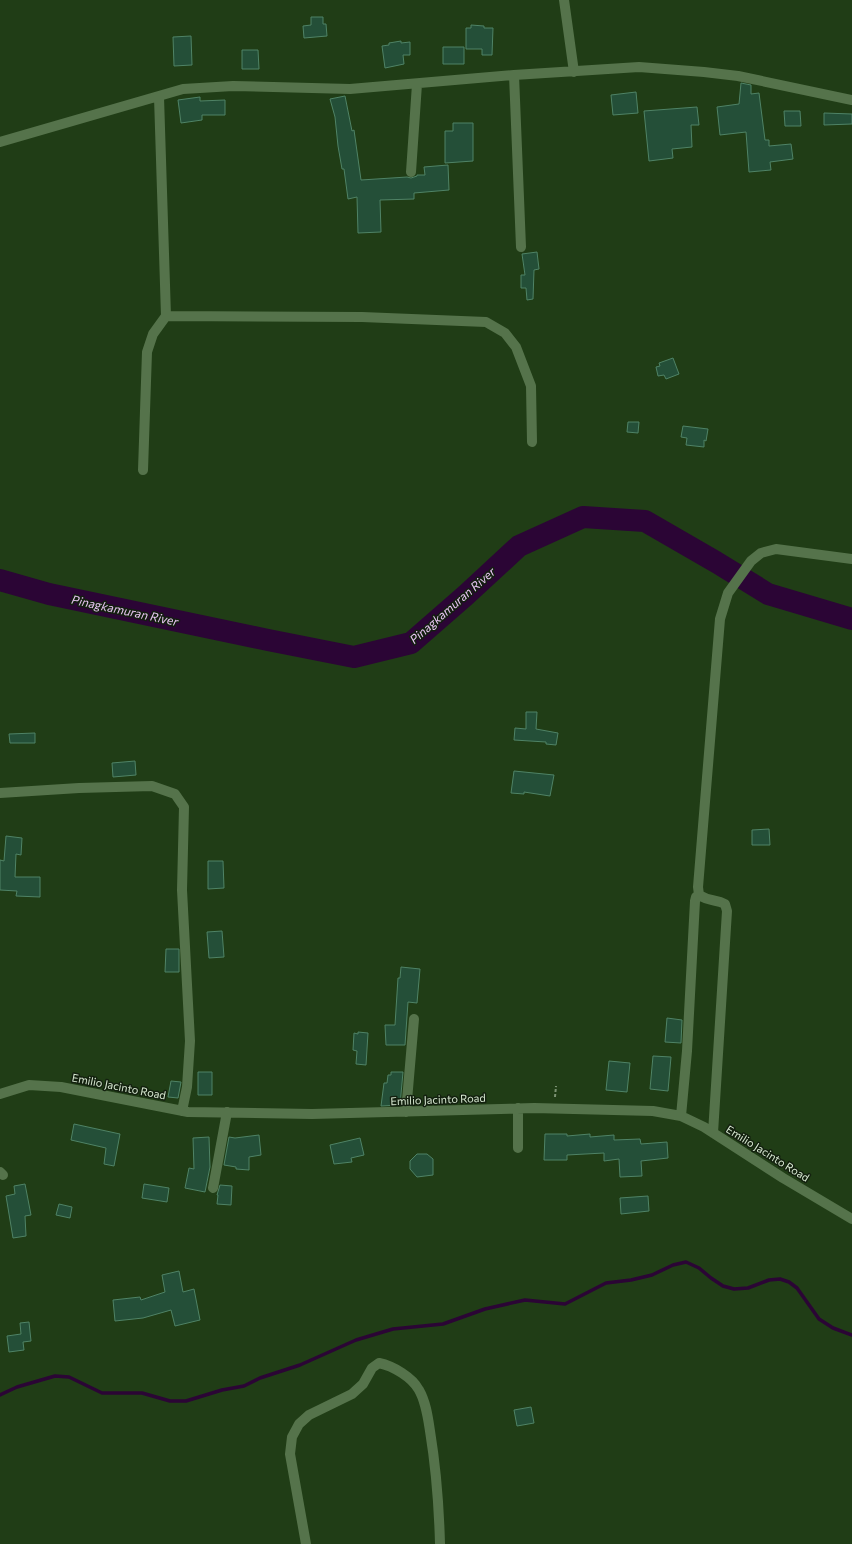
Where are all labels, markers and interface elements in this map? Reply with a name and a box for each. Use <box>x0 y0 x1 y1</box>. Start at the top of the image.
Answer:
water label: Pinagkamuran River <box>406 563 498 646</box>
water label: Pinagkamuran River <box>70 592 181 628</box>
street label: Emilio Jacinto Road <box>71 1071 167 1102</box>
street label: Emilio Jacinto Road <box>390 1091 486 1108</box>
street label: Emilio Jacinto Road <box>723 1122 812 1185</box>

